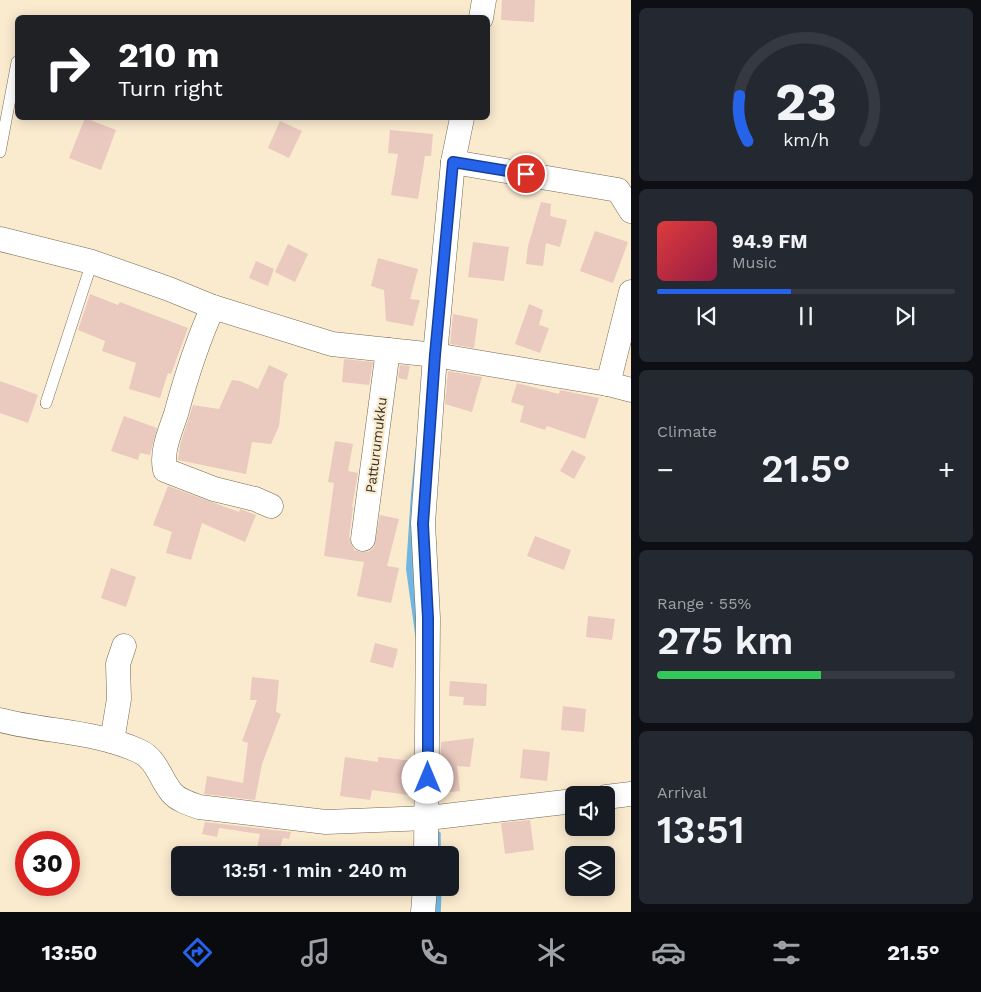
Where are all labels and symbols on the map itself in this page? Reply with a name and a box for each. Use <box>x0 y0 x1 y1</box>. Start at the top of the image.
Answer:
pin <box>505 153 547 195</box>
street label: Patturumukku <box>362 396 390 494</box>
position arrow <box>401 751 453 803</box>
speed limit sign: 30 <box>15 831 80 896</box>

